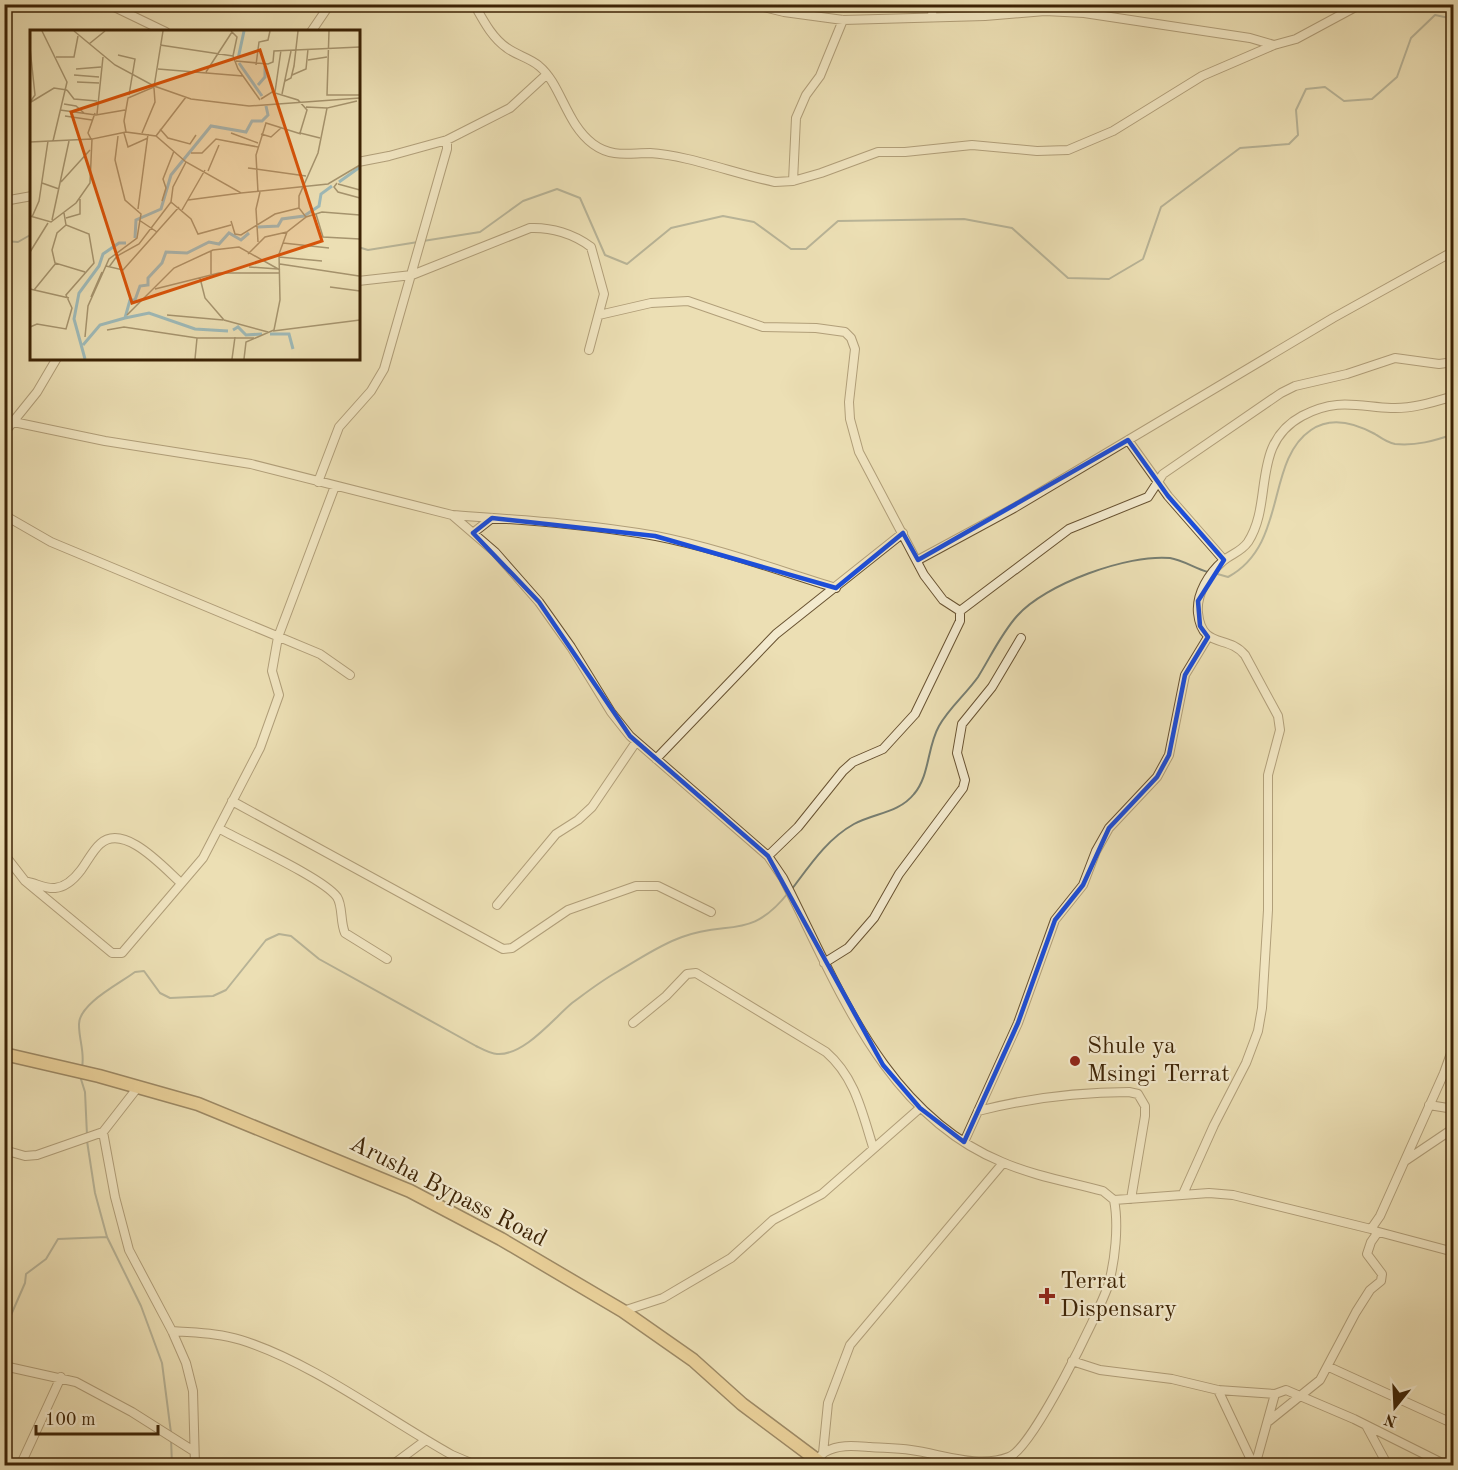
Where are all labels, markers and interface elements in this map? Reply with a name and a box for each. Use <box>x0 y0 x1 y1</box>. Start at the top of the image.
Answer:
inset map <box>30 30 360 360</box>
place label: Shule ya Msingi Terrat <box>1087 1035 1230 1087</box>
marker: Shule ya Msingi Terrat <box>1068 1054 1082 1068</box>
street label: Arusha Bypass Road <box>346 1132 550 1252</box>
place label: Terrat Dispensary <box>1060 1270 1177 1322</box>
marker: Terrat Dispensary <box>1038 1287 1056 1305</box>
north arrow <box>1365 1377 1425 1437</box>
scale bar <box>36 1398 158 1436</box>
text: N <box>1382 1410 1399 1429</box>
text: 100 m <box>45 1411 96 1429</box>

